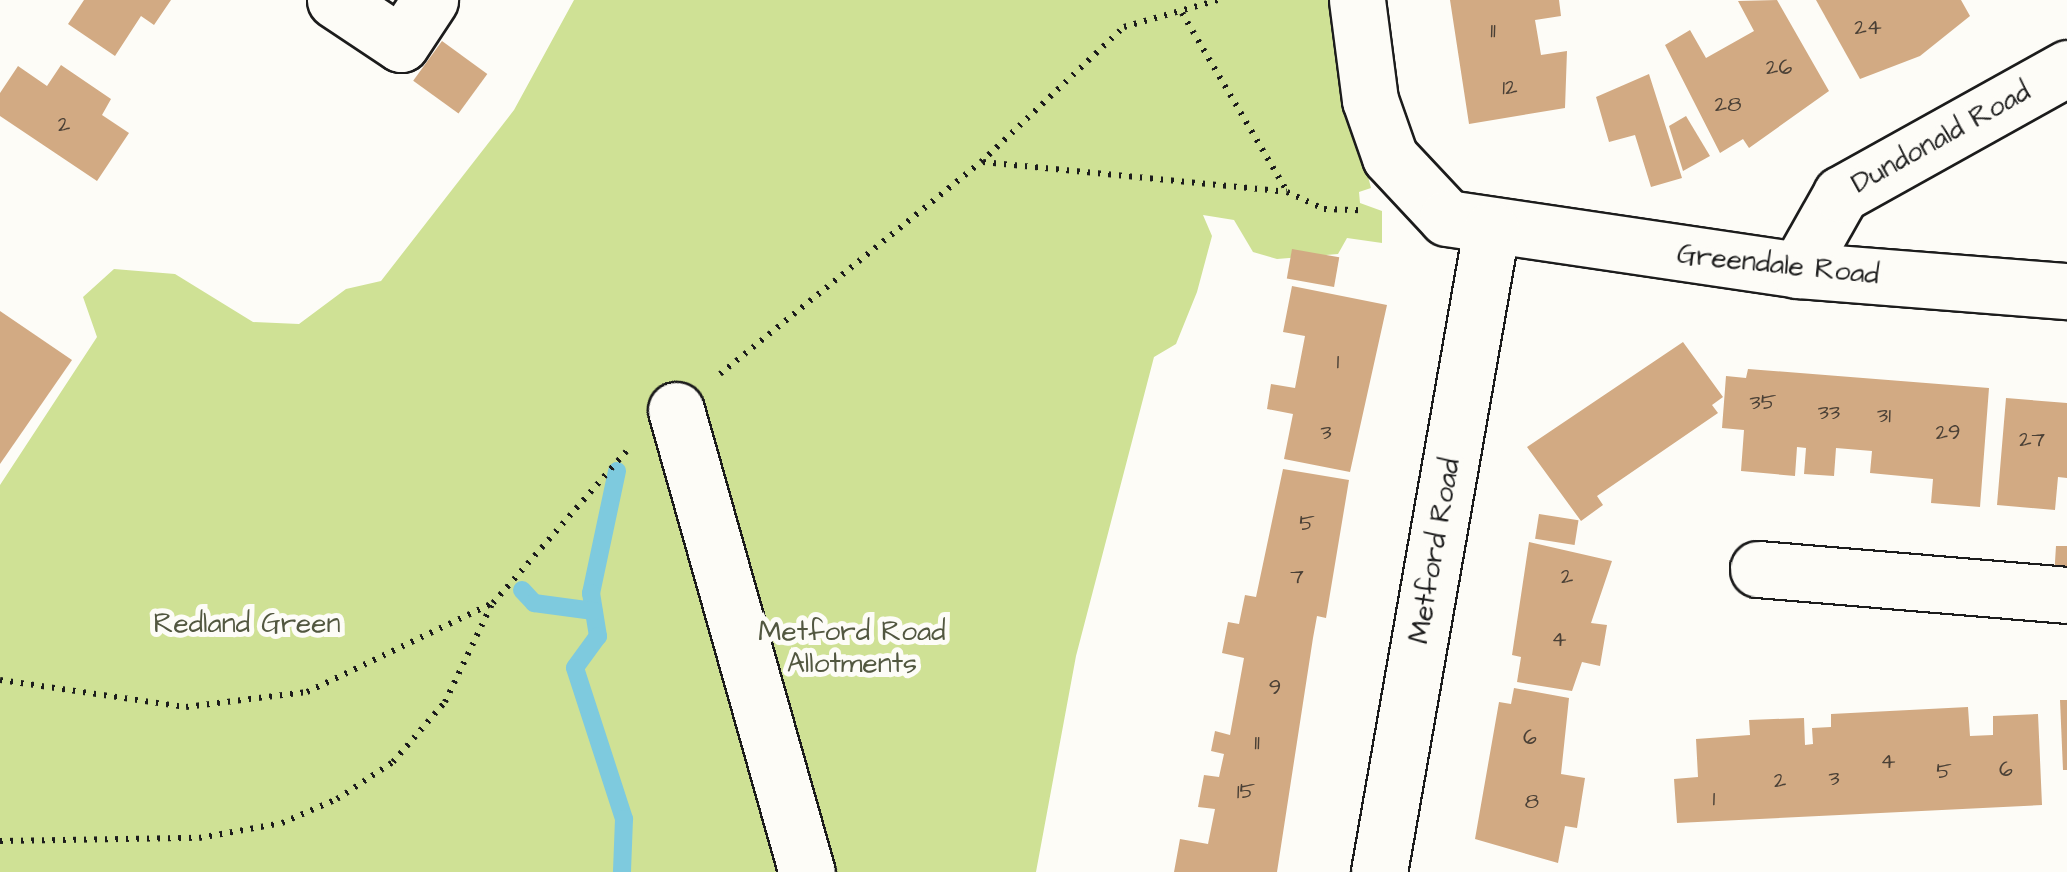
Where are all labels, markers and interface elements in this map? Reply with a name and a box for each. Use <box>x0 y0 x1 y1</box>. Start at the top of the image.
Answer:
house number: 24 <box>1854 15 1882 41</box>
house number: 11 <box>1490 18 1496 44</box>
house number: 26 <box>1766 55 1792 81</box>
house number: 12 <box>1502 75 1518 101</box>
street label: Dundonald Road <box>1846 75 2036 201</box>
house number: 28 <box>1715 92 1741 118</box>
house number: 2 <box>58 112 70 138</box>
street label: Greendale Road <box>1675 238 1881 292</box>
house number: 1 <box>1337 349 1339 375</box>
house number: 35 <box>1750 390 1776 416</box>
house number: 33 <box>1818 400 1840 426</box>
house number: 31 <box>1877 403 1891 429</box>
house number: 3 <box>1320 420 1332 446</box>
house number: 29 <box>1935 420 1961 446</box>
house number: 27 <box>2019 427 2045 453</box>
street label: Metford Road <box>1402 456 1468 646</box>
house number: 5 <box>1299 511 1315 537</box>
house number: 7 <box>1290 564 1304 590</box>
house number: 2 <box>1561 564 1573 590</box>
park label: Redland Green <box>154 607 340 641</box>
park label: Metford Road Allotments <box>758 615 946 681</box>
house number: 4 <box>1552 627 1566 653</box>
house number: 9 <box>1269 675 1281 701</box>
house number: 6 <box>1523 725 1537 751</box>
house number: 11 <box>1254 730 1260 756</box>
house number: 4 <box>1881 749 1895 775</box>
house number: 6 <box>1999 757 2013 783</box>
house number: 5 <box>1936 759 1952 785</box>
house number: 3 <box>1828 766 1840 792</box>
house number: 2 <box>1774 768 1786 794</box>
house number: 15 <box>1237 779 1255 805</box>
house number: 1 <box>1713 786 1715 812</box>
house number: 8 <box>1525 789 1539 815</box>

